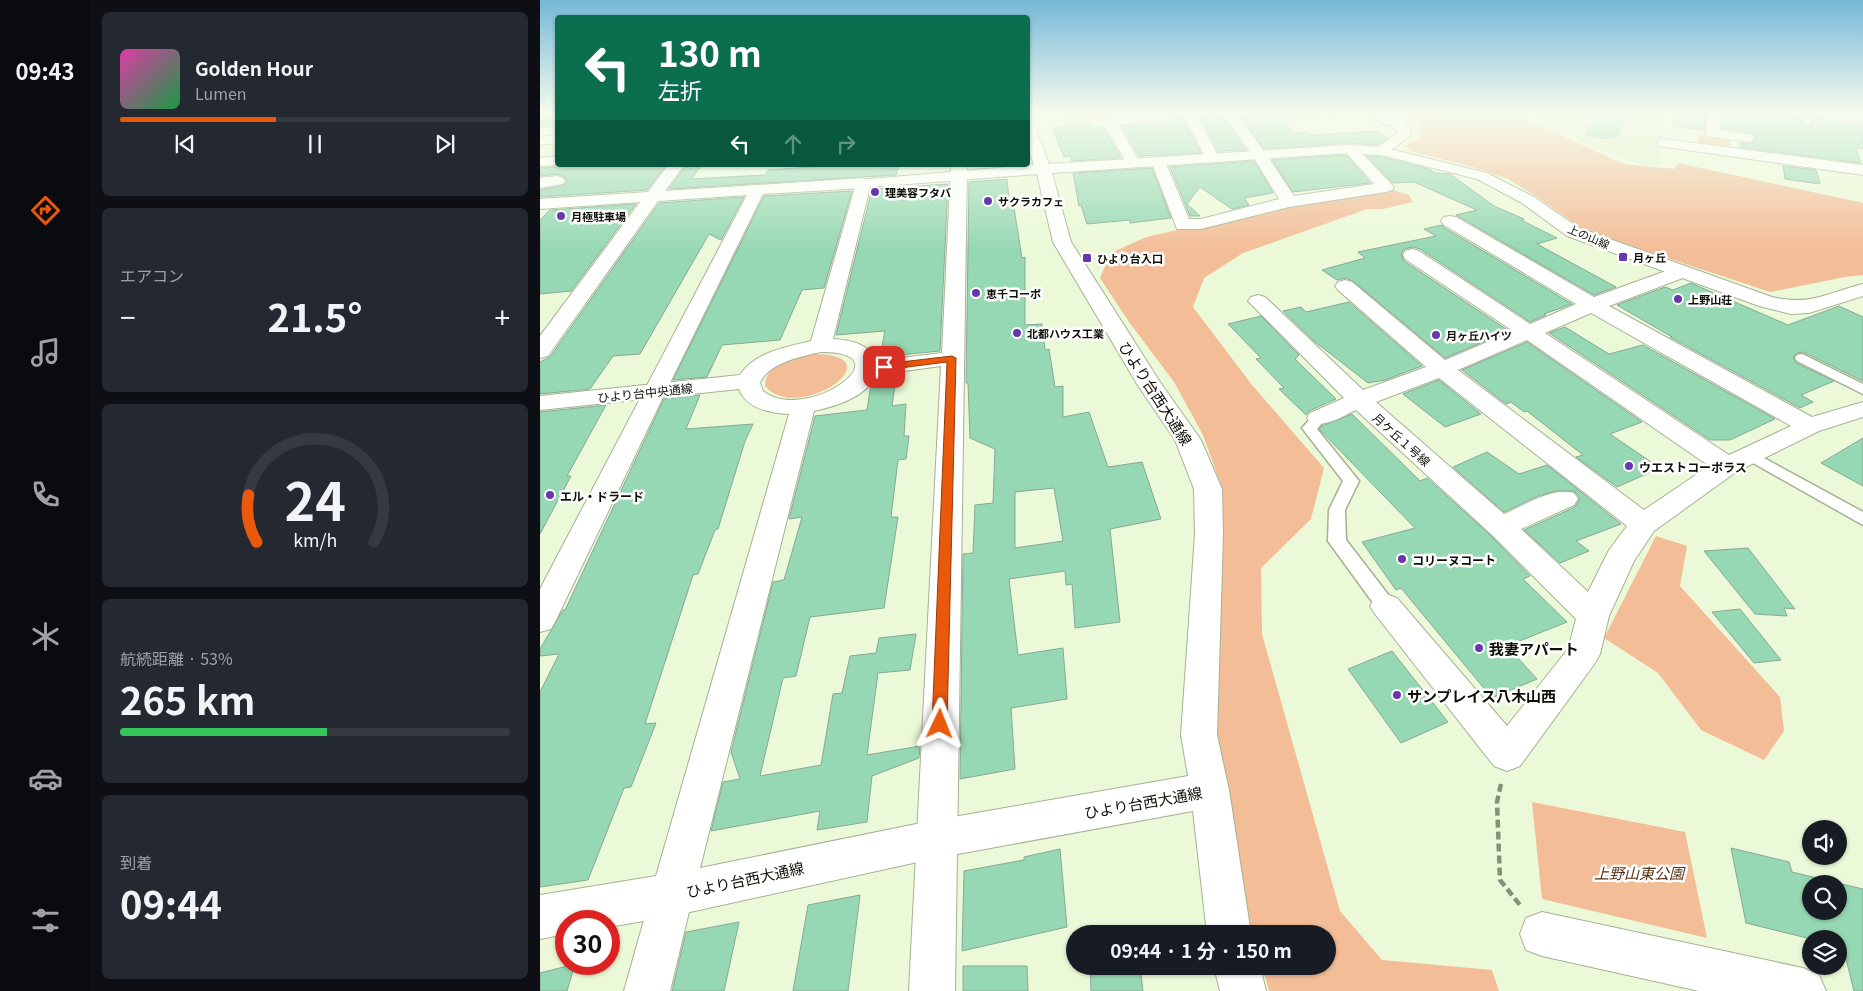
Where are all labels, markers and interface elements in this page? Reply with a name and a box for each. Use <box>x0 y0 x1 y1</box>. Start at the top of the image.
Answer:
text: 130 m <box>658 26 762 77</box>
icon: left <box>575 35 640 100</box>
text: 09:43 <box>15 54 75 86</box>
text: Golden Hour <box>195 54 313 81</box>
text: 左折 <box>658 73 702 105</box>
text: Lumen <box>195 81 247 105</box>
icon: previous <box>171 130 199 158</box>
icon: pause <box>301 130 329 158</box>
icon: next <box>431 130 459 158</box>
icon: left <box>726 130 754 158</box>
icon: ahead <box>779 130 807 158</box>
icon: right <box>832 130 860 158</box>
place label: 理美容フタバ <box>885 184 951 200</box>
marker: 理美容フタバ <box>869 186 881 198</box>
icon: directions <box>28 193 63 228</box>
place label: サクラカフェ <box>998 193 1064 209</box>
marker: サクラカフェ <box>982 195 994 207</box>
place label: 月極駐車場 <box>571 208 626 224</box>
marker: 月極駐車場 <box>555 210 567 222</box>
street label: 上の山線 <box>1566 220 1612 252</box>
place label: 月ヶ丘 <box>1633 249 1666 265</box>
place label: ひより台入口 <box>1097 250 1163 266</box>
marker: 月ヶ丘 <box>1617 251 1629 263</box>
marker: ひより台入口 <box>1081 252 1093 264</box>
text: エアコン <box>120 263 184 287</box>
place label: 恵千コーポ <box>986 285 1041 301</box>
marker: 恵千コーポ <box>970 287 982 299</box>
text: 21.5° <box>268 288 362 343</box>
place label: 上野山荘 <box>1688 291 1732 307</box>
marker: 上野山荘 <box>1672 293 1684 305</box>
text: − <box>120 296 136 336</box>
text: + <box>494 296 510 336</box>
place label: 北都ハウス工業 <box>1027 325 1104 341</box>
marker: 北都ハウス工業 <box>1011 327 1023 339</box>
place label: 月ヶ丘ハイツ <box>1446 327 1512 343</box>
marker: 月ヶ丘ハイツ <box>1430 329 1442 341</box>
icon: music <box>28 335 63 370</box>
street label: ひより台西大通線 <box>1115 337 1197 449</box>
pin <box>863 346 905 388</box>
icon: arrive <box>870 353 898 381</box>
street label: ひより台中央通線 <box>596 379 694 405</box>
street label: 月ケ丘１号線 <box>1370 409 1434 469</box>
place label: ウエストコーポラス <box>1639 458 1747 475</box>
marker: ウエストコーポラス <box>1623 460 1635 472</box>
text: 24 <box>284 461 346 536</box>
icon: phone <box>28 477 63 512</box>
place label: エル・ドラード <box>560 487 644 504</box>
marker: エル・ドラード <box>544 489 556 501</box>
text: km/h <box>293 526 337 552</box>
place label: コリーヌコート <box>1412 551 1496 568</box>
marker: コリーヌコート <box>1396 553 1408 565</box>
icon: climate <box>28 619 63 654</box>
place label: 我妻アパート <box>1489 638 1579 659</box>
marker: 我妻アパート <box>1473 642 1485 654</box>
text: 航続距離 · 53% <box>120 646 233 670</box>
text: 265 km <box>120 671 255 726</box>
place label: サンプレイス八木山西 <box>1407 685 1556 706</box>
marker: サンプレイス八木山西 <box>1391 689 1403 701</box>
position arrow <box>913 697 965 749</box>
icon: car <box>28 761 63 796</box>
street label: ひより台西大通線 <box>1082 781 1204 823</box>
map controls <box>1802 820 1847 975</box>
button: sound <box>1802 820 1847 865</box>
text: 到着 <box>120 850 152 874</box>
street label: ひより台西大通線 <box>684 856 806 902</box>
park label: 上野山東公園 <box>1594 862 1686 883</box>
text: 09:44 <box>120 875 222 930</box>
button: search <box>1802 875 1847 920</box>
icon: filters <box>28 903 63 938</box>
speed limit sign: 30 <box>555 910 620 975</box>
button: layers <box>1802 930 1847 975</box>
text: 09:44 · 1 分 · 150 m <box>1110 936 1292 963</box>

